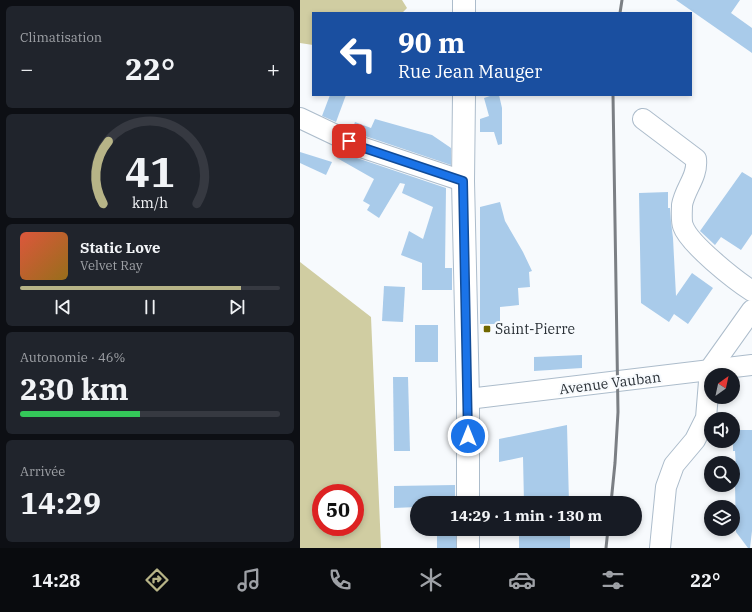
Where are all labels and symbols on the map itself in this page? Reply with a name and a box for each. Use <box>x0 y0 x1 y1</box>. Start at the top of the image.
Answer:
pin <box>332 124 366 158</box>
place label: Saint-Pierre <box>495 320 575 338</box>
marker: Saint-Pierre <box>482 324 492 334</box>
street label: Avenue Vauban <box>558 368 662 398</box>
north arrow <box>704 368 740 404</box>
position arrow <box>447 415 489 457</box>
speed limit sign: 50 <box>312 484 364 536</box>

